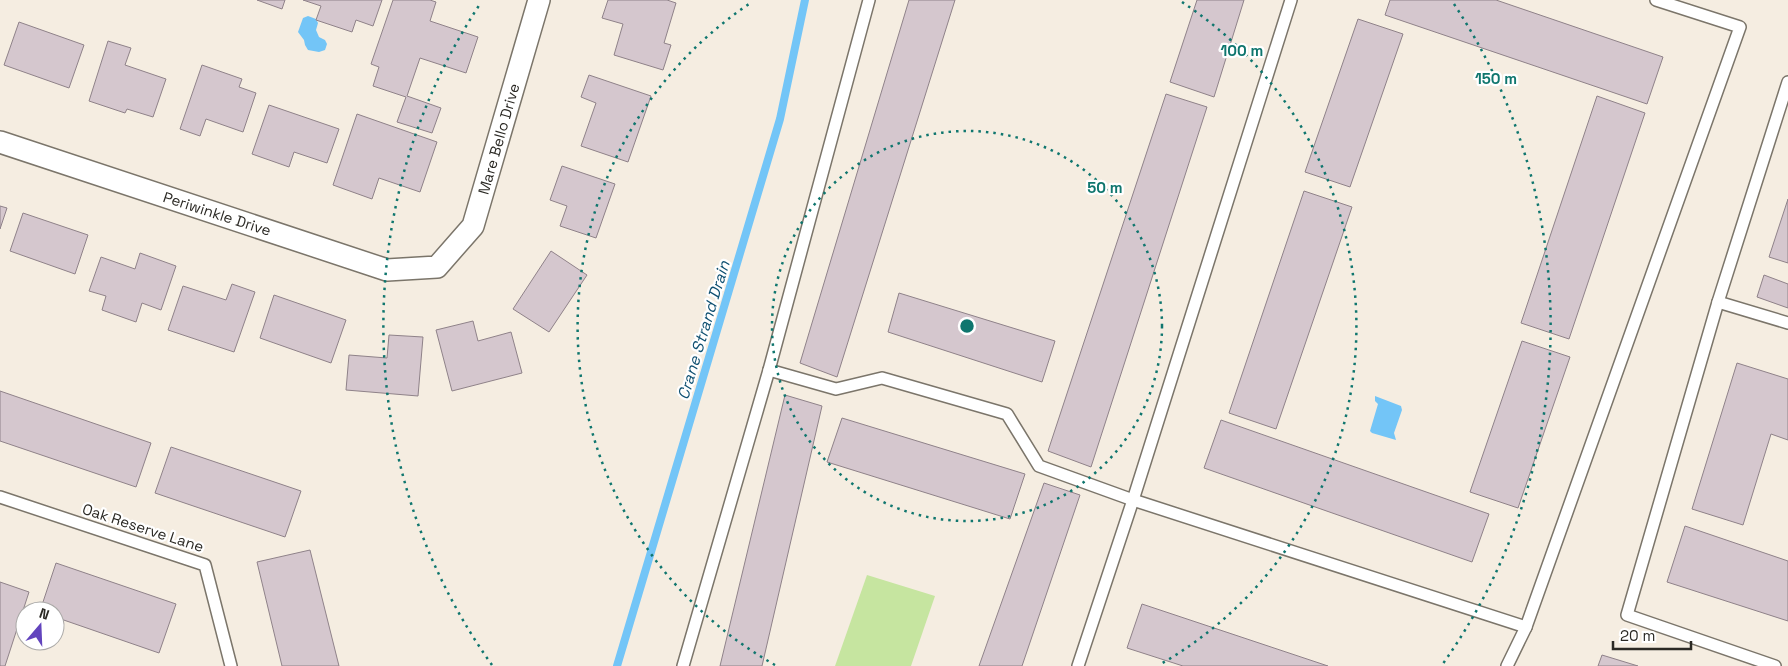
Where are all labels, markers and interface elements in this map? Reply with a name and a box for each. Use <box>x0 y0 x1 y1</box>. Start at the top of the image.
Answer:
text: 100 m <box>1221 41 1263 60</box>
text: 150 m <box>1475 69 1517 88</box>
street label: Mare Bello Drive <box>474 81 524 197</box>
text: 50 m <box>1087 178 1123 197</box>
street label: Periwinkle Drive <box>161 187 274 240</box>
water label: Crane Strand Drain <box>672 257 735 402</box>
centre of rings <box>958 317 976 335</box>
street label: Oak Reserve Lane <box>80 499 206 556</box>
north arrow <box>15 601 65 651</box>
text: N <box>37 604 52 624</box>
scale bar <box>1613 618 1690 650</box>
text: 20 m <box>1620 626 1655 645</box>

